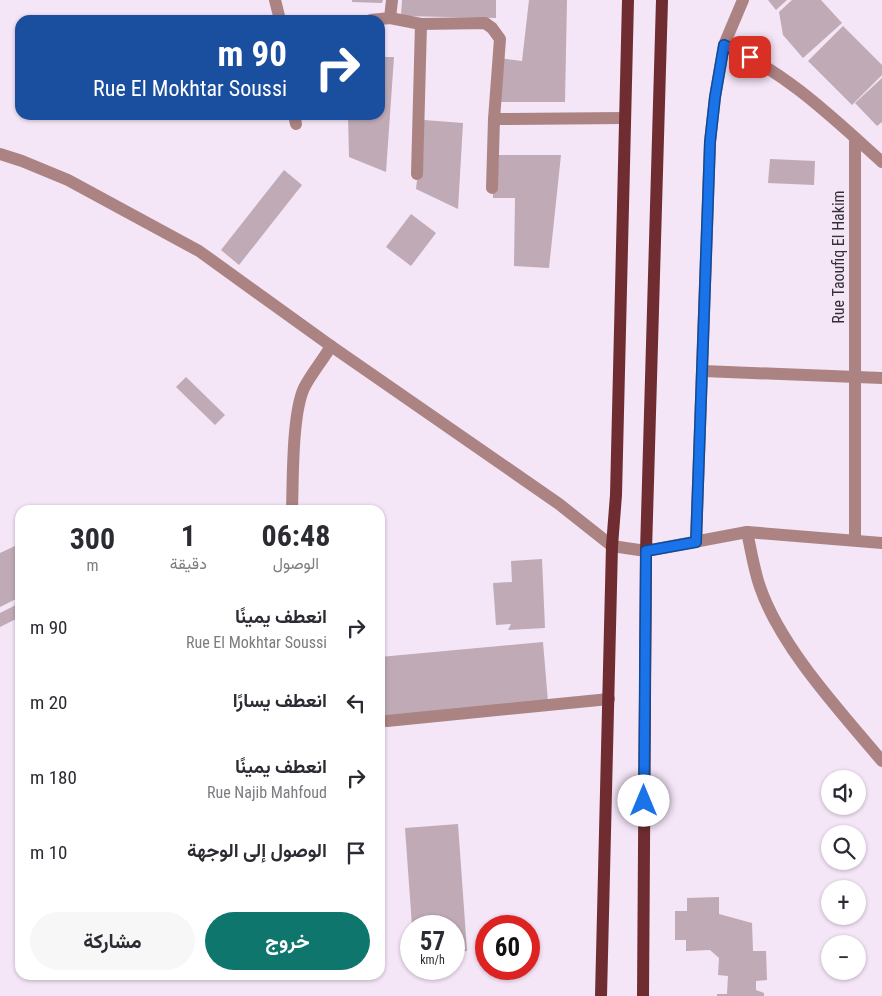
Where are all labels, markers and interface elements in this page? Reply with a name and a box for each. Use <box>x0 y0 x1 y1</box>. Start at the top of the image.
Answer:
text: 90 m <box>218 34 287 75</box>
icon: right <box>305 35 370 100</box>
pin <box>729 36 771 78</box>
icon: arrive <box>736 43 764 71</box>
text: Rue El Mokhtar Soussi <box>93 76 287 101</box>
street label: Rue Taoufiq El Hakim <box>829 190 848 324</box>
text: 1 <box>181 518 196 553</box>
text: 06:48 <box>261 518 330 553</box>
text: 300 <box>70 521 115 556</box>
text: دقيقة <box>170 554 207 573</box>
text: الوصول <box>273 554 319 573</box>
text: m <box>86 556 98 575</box>
text: انعطف يمينًا <box>235 605 327 628</box>
icon: right <box>342 614 370 642</box>
text: 90 m <box>30 616 67 639</box>
text: Rue El Mokhtar Soussi <box>186 633 327 652</box>
text: انعطف يسارًا <box>233 689 327 712</box>
icon: left <box>342 689 370 717</box>
text: 20 m <box>30 691 67 714</box>
text: انعطف يمينًا <box>235 755 327 778</box>
icon: right <box>342 764 370 792</box>
text: 180 m <box>30 766 77 789</box>
map controls <box>821 770 866 980</box>
button: sound <box>821 770 866 815</box>
position arrow <box>617 774 669 826</box>
text: Rue Najib Mahfoud <box>207 783 327 802</box>
button: search <box>821 825 866 870</box>
text: الوصول إلى الوجهة <box>187 839 327 862</box>
icon: arrive <box>342 839 370 867</box>
text: 10 m <box>30 841 67 864</box>
button: + <box>821 880 866 925</box>
button: مشاركة <box>30 912 195 970</box>
button: خروج <box>205 912 370 970</box>
speed limit sign: 60 <box>475 915 540 980</box>
text: 57 <box>420 927 445 956</box>
button: − <box>821 935 866 980</box>
text: km/h <box>420 953 445 967</box>

